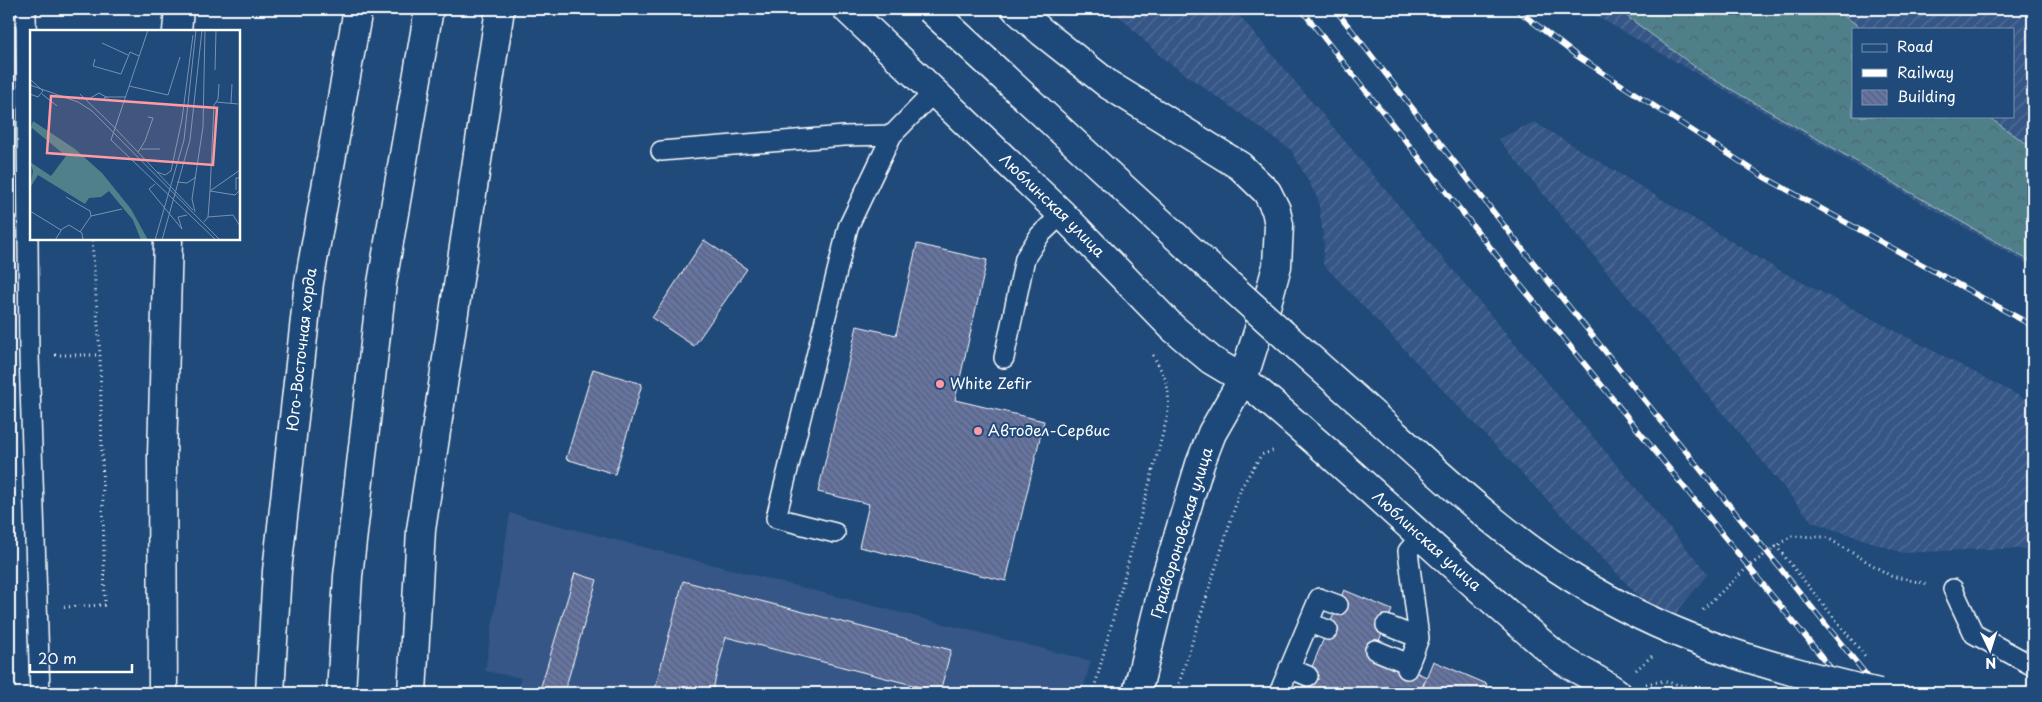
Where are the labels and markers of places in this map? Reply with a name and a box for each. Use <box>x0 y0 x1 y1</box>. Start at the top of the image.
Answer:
place label: White Zefir <box>950 371 1032 394</box>
marker: White Zefir <box>934 378 946 390</box>
place label: Автодел-Сервис <box>988 418 1110 441</box>
marker: Автодел-Сервис <box>972 425 984 437</box>

